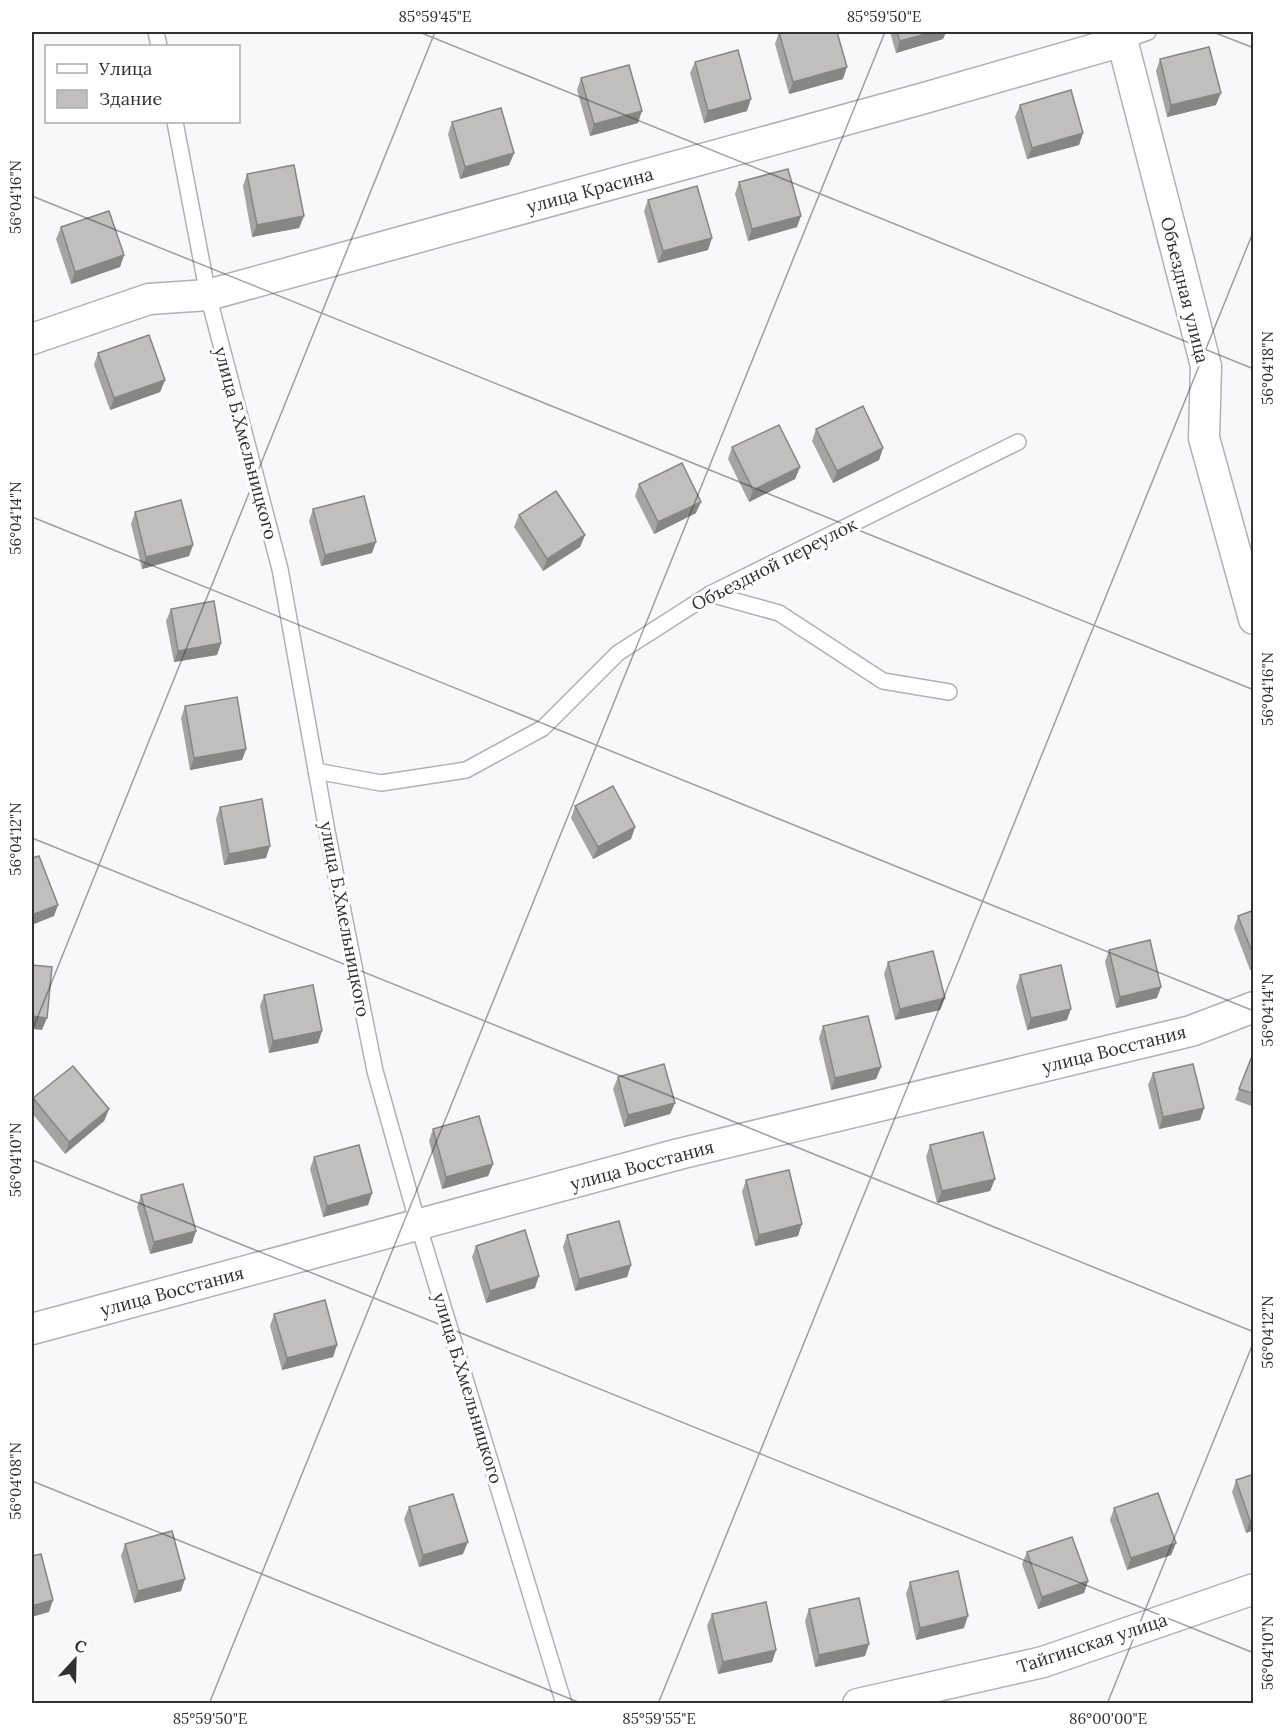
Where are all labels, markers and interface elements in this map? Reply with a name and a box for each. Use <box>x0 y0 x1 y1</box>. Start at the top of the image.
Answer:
text: 85°59'45"E <box>399 7 471 26</box>
text: 85°59'50"E <box>847 7 921 26</box>
legend <box>45 45 240 123</box>
text: Улица <box>98 57 152 80</box>
text: Здание <box>99 87 162 110</box>
text: 56°04'16"N <box>6 160 25 234</box>
street label: улица Красина <box>524 162 656 218</box>
street label: Объездная улица <box>1156 214 1214 366</box>
text: 56°04'18"N <box>1258 331 1277 405</box>
street label: улица Б.Хмельницкого <box>209 344 283 542</box>
text: 56°04'14"N <box>6 481 25 555</box>
street label: Объездной переулок <box>687 512 861 616</box>
text: 56°04'16"N <box>1258 652 1277 726</box>
text: 56°04'12"N <box>6 802 25 876</box>
street label: улица Б.Хмельницкого <box>315 819 375 1019</box>
text: 56°04'14"N <box>1258 973 1277 1047</box>
street label: улица Восстания <box>1040 1020 1188 1078</box>
text: 56°04'10"N <box>6 1123 25 1197</box>
street label: улица Восстания <box>568 1135 716 1195</box>
street label: улица Восстания <box>98 1261 246 1321</box>
street label: улица Б.Хмельницкого <box>428 1290 508 1486</box>
text: 56°04'12"N <box>1258 1295 1277 1369</box>
text: 56°04'08"N <box>6 1442 25 1520</box>
street label: Тайгинская улица <box>1014 1608 1170 1678</box>
text: 56°04'10"N <box>1258 1616 1277 1690</box>
north arrow <box>45 1630 105 1690</box>
text: С <box>72 1635 89 1657</box>
text: 85°59'50"E <box>173 1709 247 1728</box>
text: 85°59'55"E <box>622 1709 696 1728</box>
text: 86°00'00"E <box>1069 1709 1147 1728</box>

